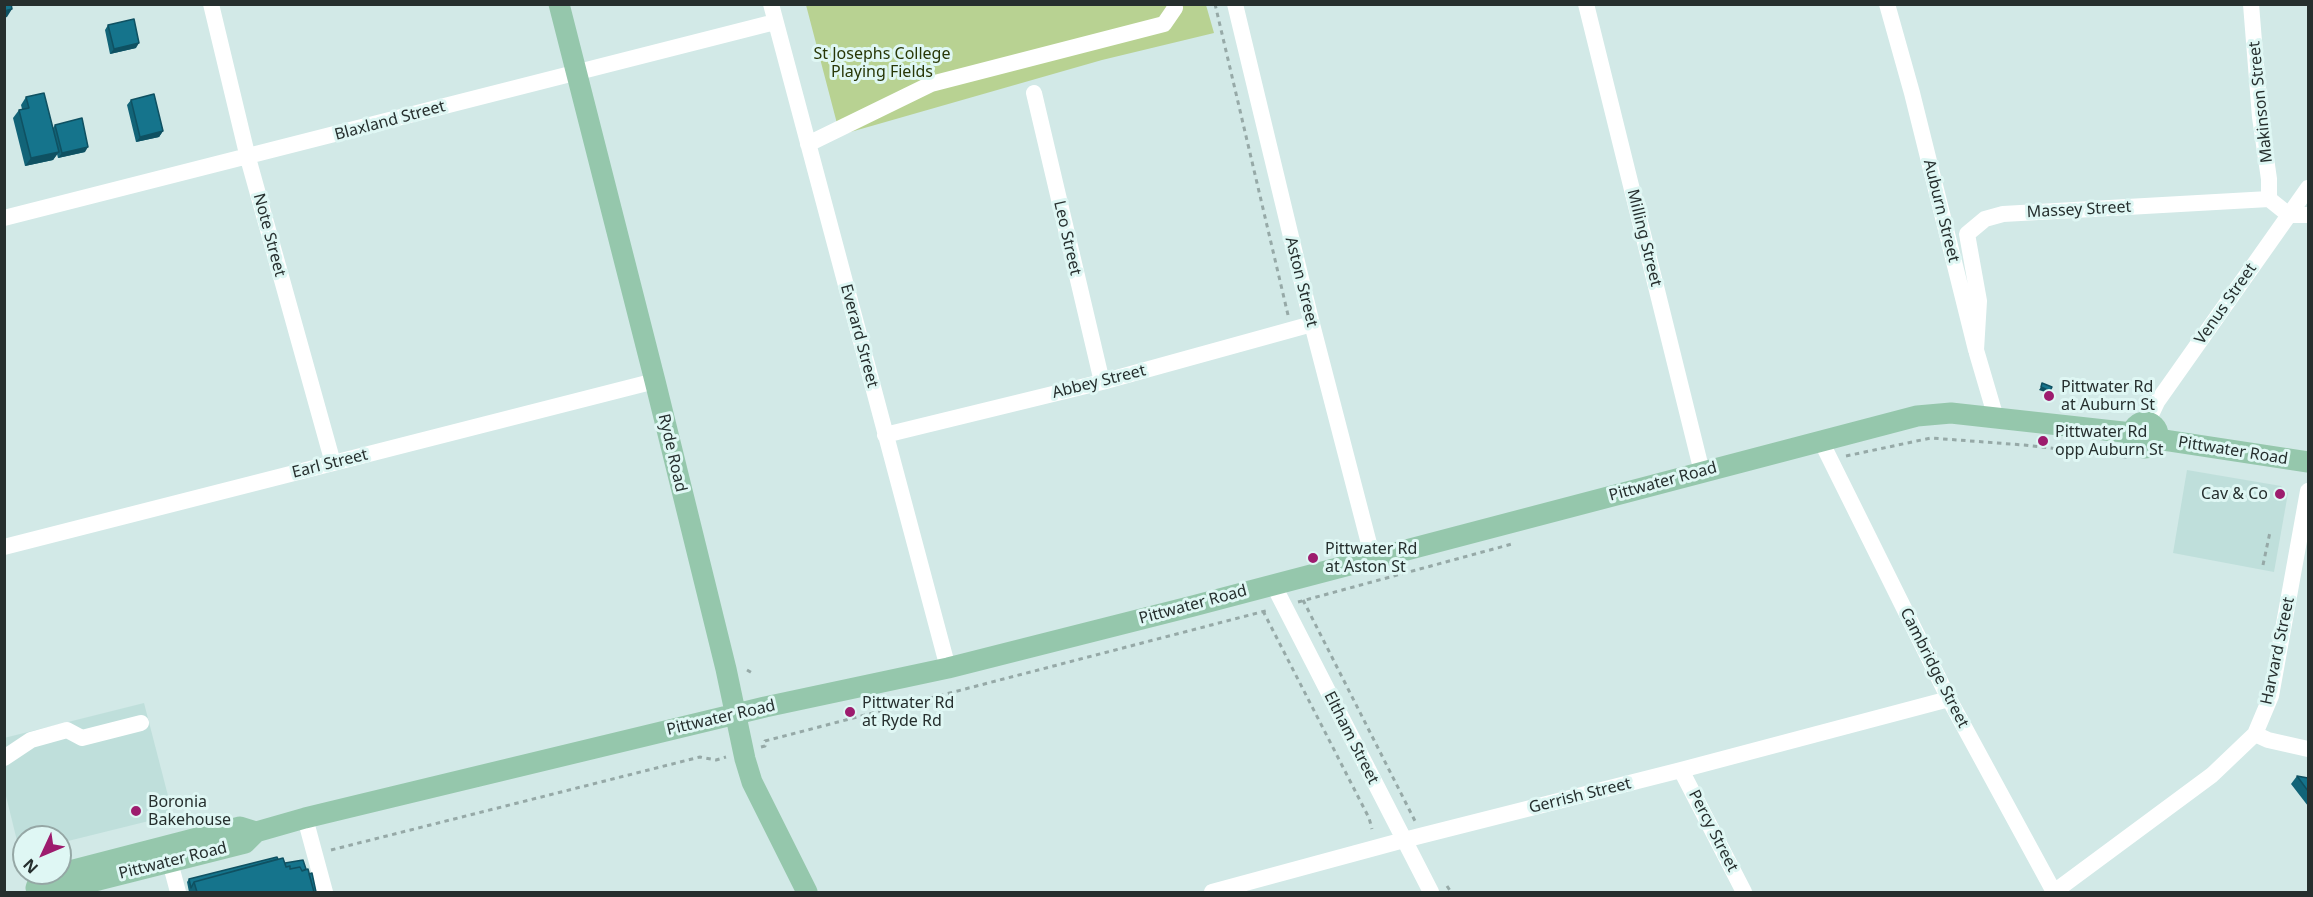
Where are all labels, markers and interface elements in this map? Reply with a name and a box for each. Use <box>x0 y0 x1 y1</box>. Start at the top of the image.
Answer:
street label: Makinson Street <box>2245 40 2277 164</box>
park label: St Josephs College Playing Fields <box>814 44 950 82</box>
street label: Blaxland Street <box>333 97 447 145</box>
street label: Auburn Street <box>1919 158 1963 264</box>
street label: Milling Street <box>1623 187 1665 289</box>
street label: Note Street <box>249 191 289 279</box>
street label: Massey Street <box>2026 198 2132 222</box>
street label: Leo Street <box>1049 199 1085 277</box>
street label: Aston Street <box>1281 235 1321 329</box>
street label: Venus Street <box>2191 260 2261 348</box>
street label: Everard Street <box>836 282 882 390</box>
street label: Abbey Street <box>1050 361 1148 403</box>
place label: Pittwater Rd at Auburn St <box>2061 377 2155 415</box>
marker: Pittwater Rd at Auburn St <box>2042 389 2056 403</box>
street label: Ryde Road <box>654 412 690 494</box>
place label: Pittwater Rd opp Auburn St <box>2055 422 2164 460</box>
street label: Pittwater Road <box>2177 433 2289 469</box>
marker: Pittwater Rd opp Auburn St <box>2036 434 2050 448</box>
street label: Earl Street <box>290 445 370 483</box>
street label: Pittwater Road <box>1607 458 1719 506</box>
place label: Cav & Co <box>2201 484 2268 504</box>
marker: Cav & Co <box>2273 487 2287 501</box>
place label: Pittwater Rd at Aston St <box>1325 539 1417 577</box>
marker: Pittwater Rd at Aston St <box>1306 551 1320 565</box>
street label: Pittwater Road <box>1137 581 1249 629</box>
street label: Harvard Street <box>2257 595 2299 707</box>
street label: Cambridge Street <box>1895 605 1973 731</box>
street label: Eltham Street <box>1319 688 1383 788</box>
place label: Pittwater Rd at Ryde Rd <box>862 693 954 731</box>
street label: Pittwater Road <box>665 696 777 740</box>
marker: Pittwater Rd at Ryde Rd <box>843 705 857 719</box>
street label: Gerrish Street <box>1527 774 1633 818</box>
street label: Percy Street <box>1684 787 1742 875</box>
place label: Boronia Bakehouse <box>148 792 231 830</box>
marker: Boronia Bakehouse <box>129 804 143 818</box>
north arrow <box>12 825 72 885</box>
street label: Pittwater Road <box>117 838 229 884</box>
text: N <box>18 854 43 878</box>

